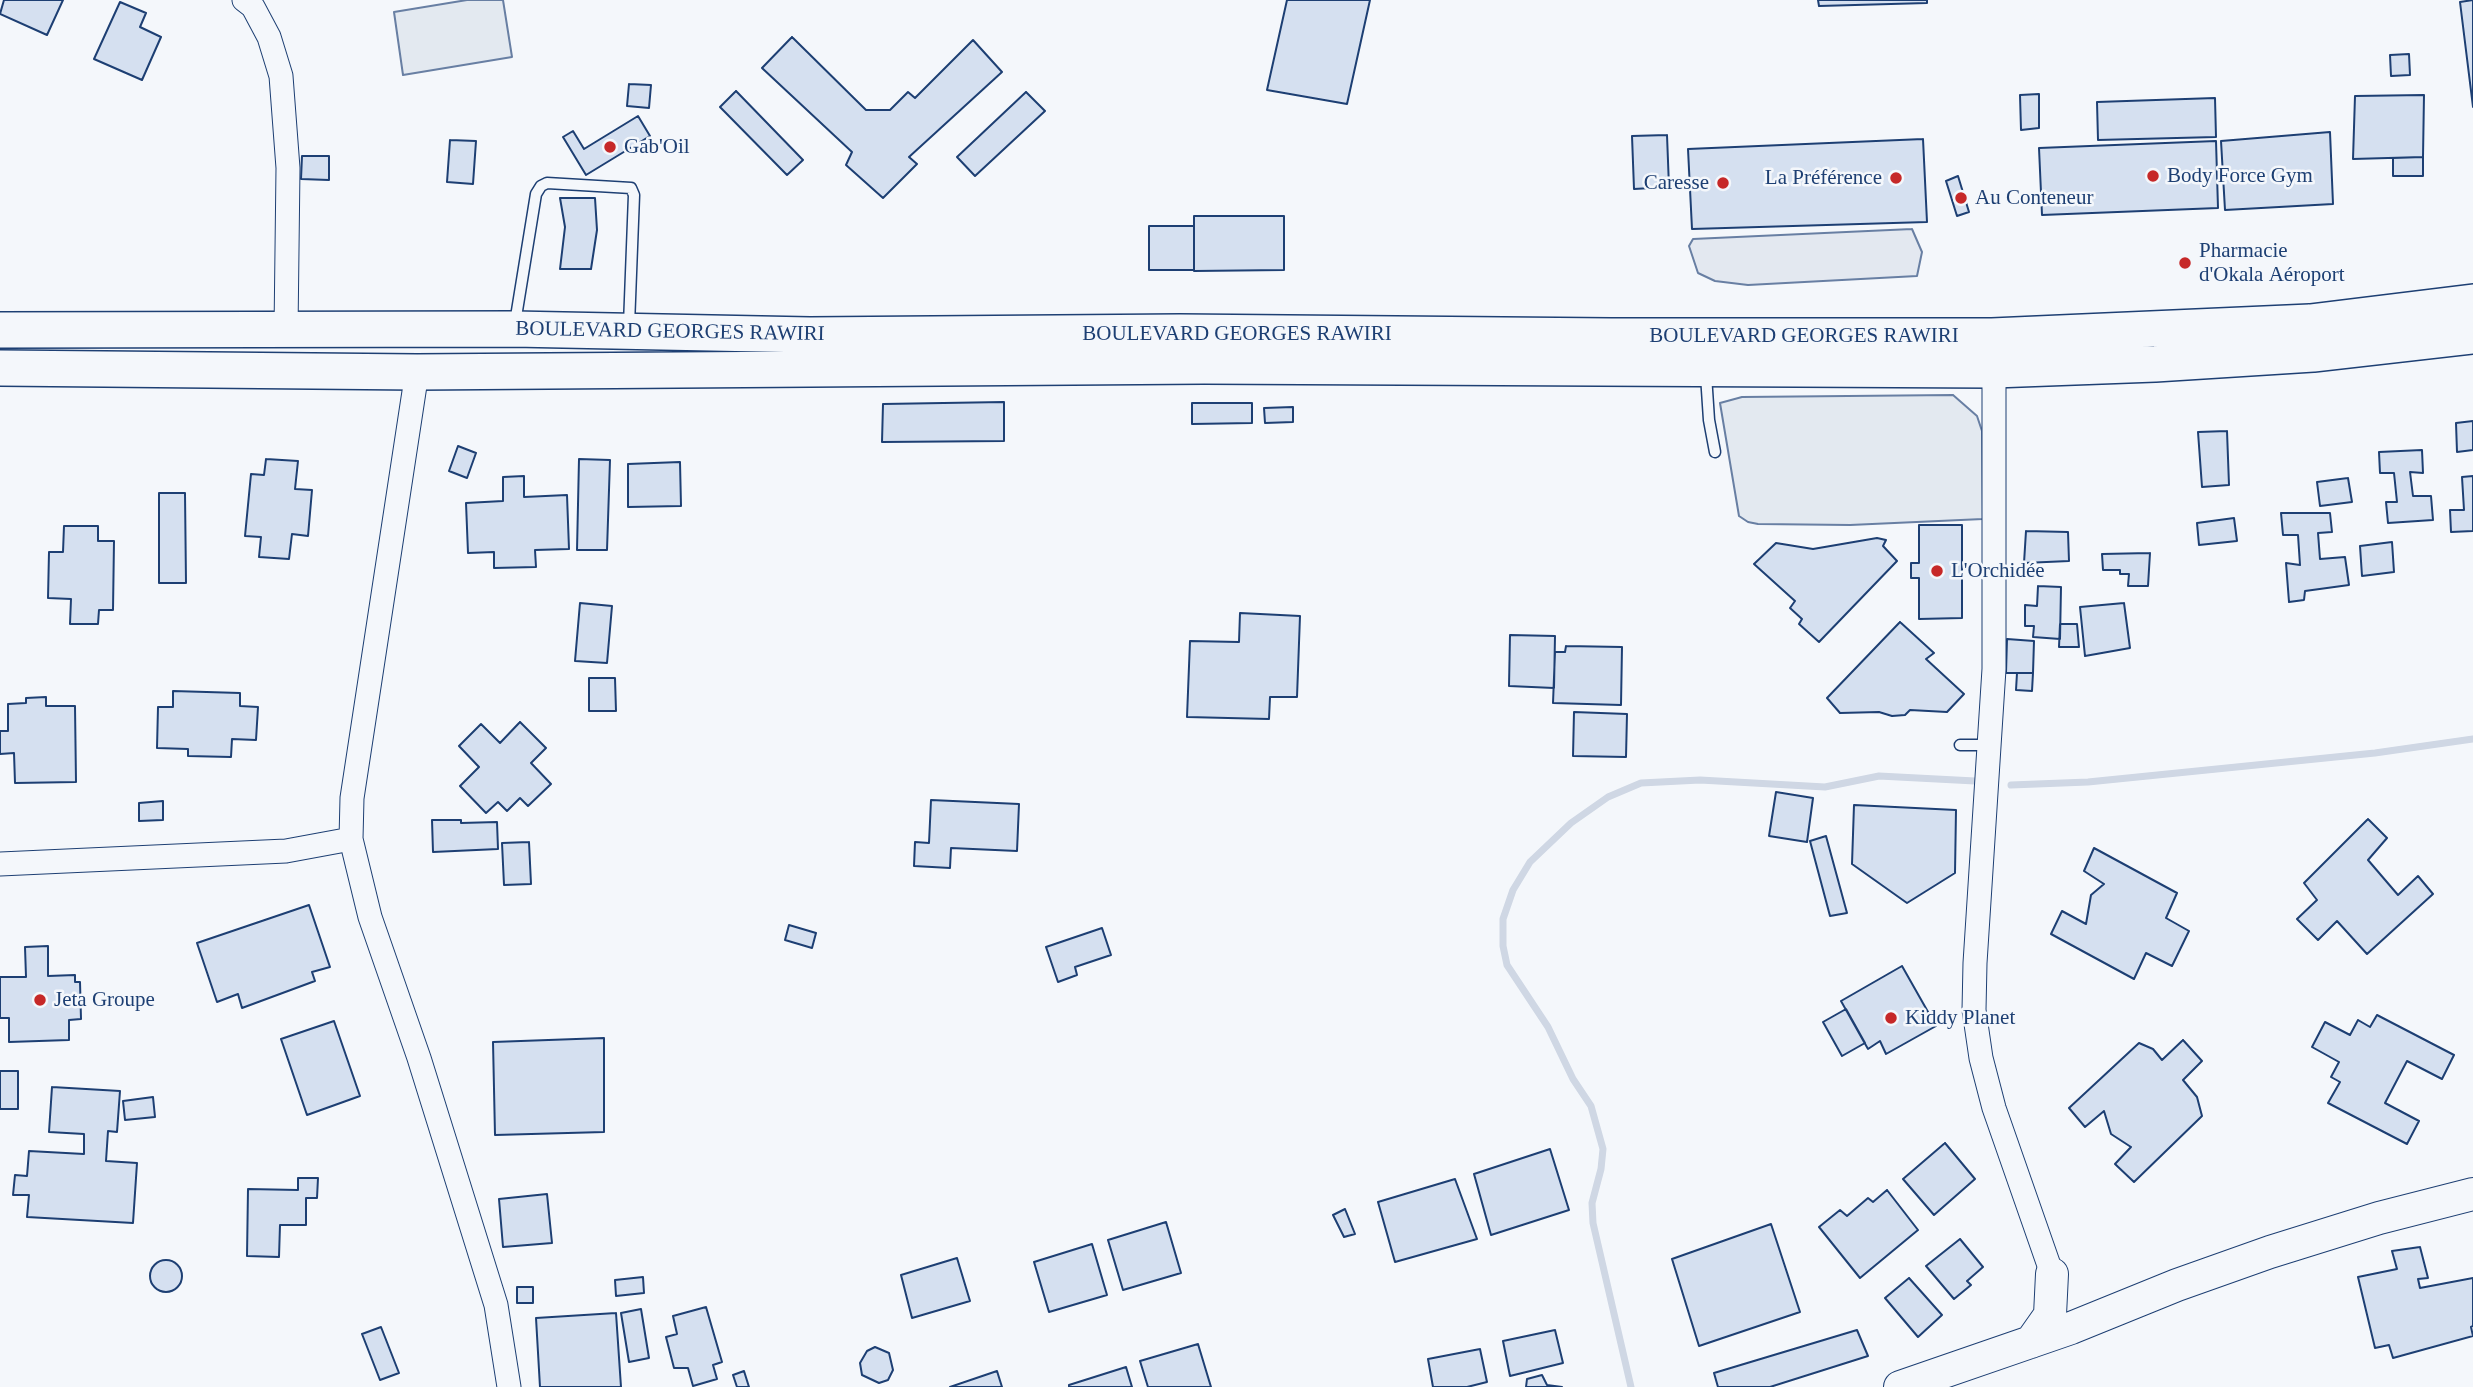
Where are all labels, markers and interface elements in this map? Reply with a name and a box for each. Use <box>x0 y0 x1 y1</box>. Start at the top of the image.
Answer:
place label: Gab'Oil <box>624 134 690 160</box>
marker: Gab'Oil <box>602 139 618 155</box>
place label: Body Force Gym <box>2167 163 2313 189</box>
place label: La Préférence <box>1765 165 1882 191</box>
marker: Body Force Gym <box>2145 168 2161 184</box>
place label: Caresse <box>1644 170 1709 196</box>
marker: La Préférence <box>1888 170 1904 186</box>
marker: Caresse <box>1715 175 1731 191</box>
place label: Au Conteneur <box>1975 185 2093 211</box>
marker: Au Conteneur <box>1953 190 1969 206</box>
place label: Pharmacie d'Okala Aéroport <box>2199 238 2344 288</box>
marker: Pharmacie d'Okala Aéroport <box>2177 255 2193 271</box>
street label: BOULEVARD GEORGES RAWIRI <box>515 317 825 347</box>
street label: BOULEVARD GEORGES RAWIRI <box>1082 321 1392 347</box>
street label: BOULEVARD GEORGES RAWIRI <box>1649 323 1959 349</box>
place label: L'Orchidée <box>1951 558 2045 584</box>
marker: L'Orchidée <box>1929 563 1945 579</box>
place label: Jeta Groupe <box>54 987 155 1013</box>
marker: Jeta Groupe <box>32 992 48 1008</box>
place label: Kiddy Planet <box>1905 1005 2015 1031</box>
marker: Kiddy Planet <box>1883 1010 1899 1026</box>

